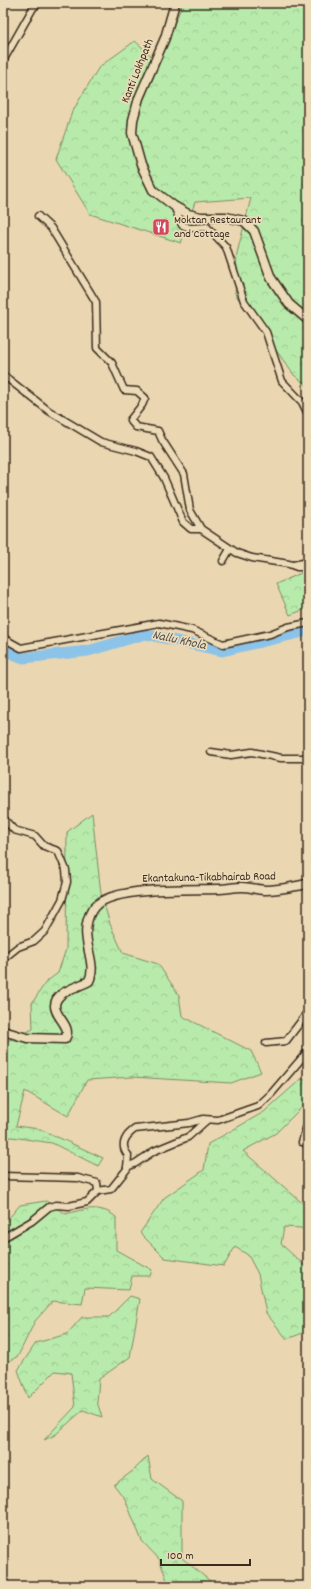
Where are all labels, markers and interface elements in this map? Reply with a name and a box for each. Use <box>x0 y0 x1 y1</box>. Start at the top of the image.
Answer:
street label: Kanti Lokhpath <box>117 36 159 106</box>
place label: Moktan Restaurant and Cottage <box>174 212 262 243</box>
restaurant icon: Moktan Restaurant and Cottage <box>151 217 171 237</box>
water label: Nallu Khola <box>151 626 208 656</box>
street label: Ekantakuna-Tikabhairab Road <box>142 868 276 888</box>
scale bar <box>161 1541 250 1567</box>
text: 100 m <box>167 1548 194 1565</box>

